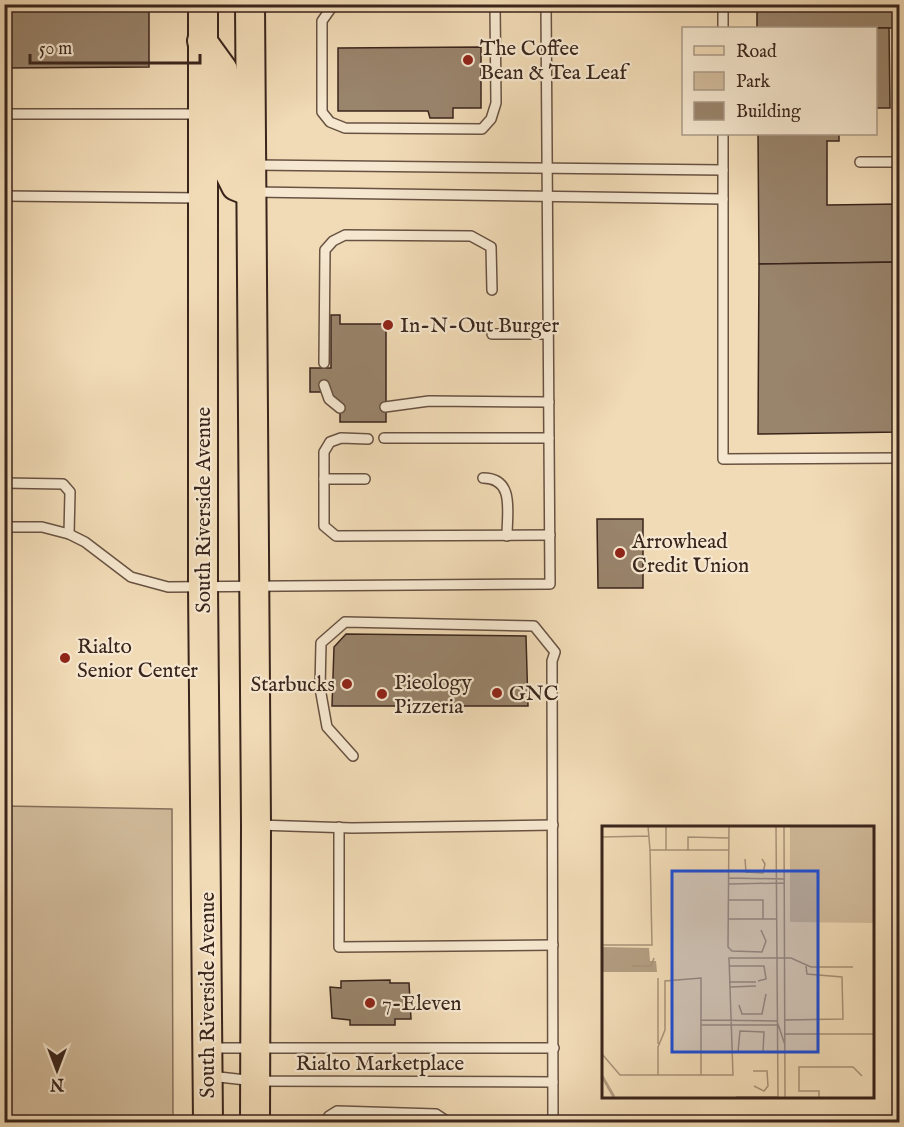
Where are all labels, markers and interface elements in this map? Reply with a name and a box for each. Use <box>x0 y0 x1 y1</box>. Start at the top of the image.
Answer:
scale bar <box>30 27 200 65</box>
legend <box>682 27 877 135</box>
place label: The Coffee Bean & Tea Leaf <box>480 36 630 87</box>
text: 50 m <box>39 38 72 61</box>
text: Road <box>736 41 777 64</box>
marker: The Coffee Bean & Tea Leaf <box>461 53 475 67</box>
text: Park <box>736 71 771 94</box>
text: Building <box>736 101 801 124</box>
place label: In-N-Out Burger <box>400 313 560 340</box>
marker: In-N-Out Burger <box>381 318 395 332</box>
street label: South Riverside Avenue <box>191 406 218 613</box>
place label: Arrowhead Credit Union <box>631 529 749 580</box>
marker: Arrowhead Credit Union <box>613 546 627 560</box>
place label: Rialto Senior Center <box>77 634 198 685</box>
marker: Rialto Senior Center <box>58 651 72 665</box>
place label: Pieology Pizzeria <box>394 670 473 721</box>
place label: Starbucks <box>251 672 335 699</box>
marker: Starbucks <box>340 677 354 691</box>
place label: GNC <box>509 681 559 708</box>
marker: GNC <box>490 686 504 700</box>
marker: Pieology Pizzeria <box>375 687 389 701</box>
inset map <box>602 826 874 1097</box>
street label: South Riverside Avenue <box>195 891 222 1098</box>
place label: 7-Eleven <box>382 991 461 1018</box>
marker: 7-Eleven <box>363 996 377 1010</box>
north arrow <box>27 1040 87 1100</box>
street label: Rialto Marketplace <box>296 1051 465 1078</box>
text: N <box>50 1073 65 1093</box>

